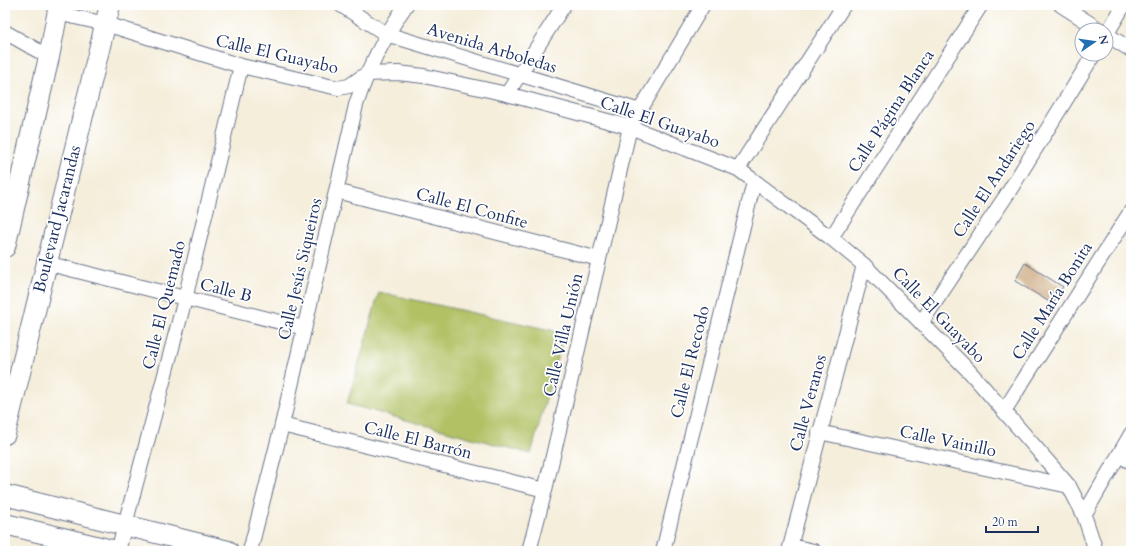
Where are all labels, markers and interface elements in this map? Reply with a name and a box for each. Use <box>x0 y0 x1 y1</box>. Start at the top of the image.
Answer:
street label: Avenida Arboledas <box>424 17 560 79</box>
north arrow <box>1074 22 1114 62</box>
street label: Calle El Guayabo <box>213 29 341 79</box>
text: N <box>1095 34 1112 47</box>
street label: Calle Página Blanca <box>843 44 940 177</box>
street label: Calle El Guayabo <box>597 91 723 153</box>
street label: Calle El Andariego <box>947 116 1041 242</box>
street label: Boulevard Jacarandas <box>28 142 87 295</box>
street label: Calle El Confite <box>413 182 531 234</box>
street label: Calle Jesús Siqueiros <box>272 195 328 342</box>
street label: Calle María Bonita <box>1006 237 1098 365</box>
street label: Calle El Quemado <box>137 238 191 372</box>
street label: Calle El Guayabo <box>887 262 991 368</box>
street label: Calle Villa Unión <box>538 271 588 399</box>
street label: Calle B <box>198 272 254 308</box>
street label: Calle El Recodo <box>665 303 715 421</box>
street label: Calle Veranos <box>784 352 832 454</box>
street label: Calle El Barrón <box>361 415 475 465</box>
street label: Calle Vainillo <box>898 420 998 462</box>
scale bar <box>986 508 1038 534</box>
text: 20 m <box>992 514 1019 530</box>

